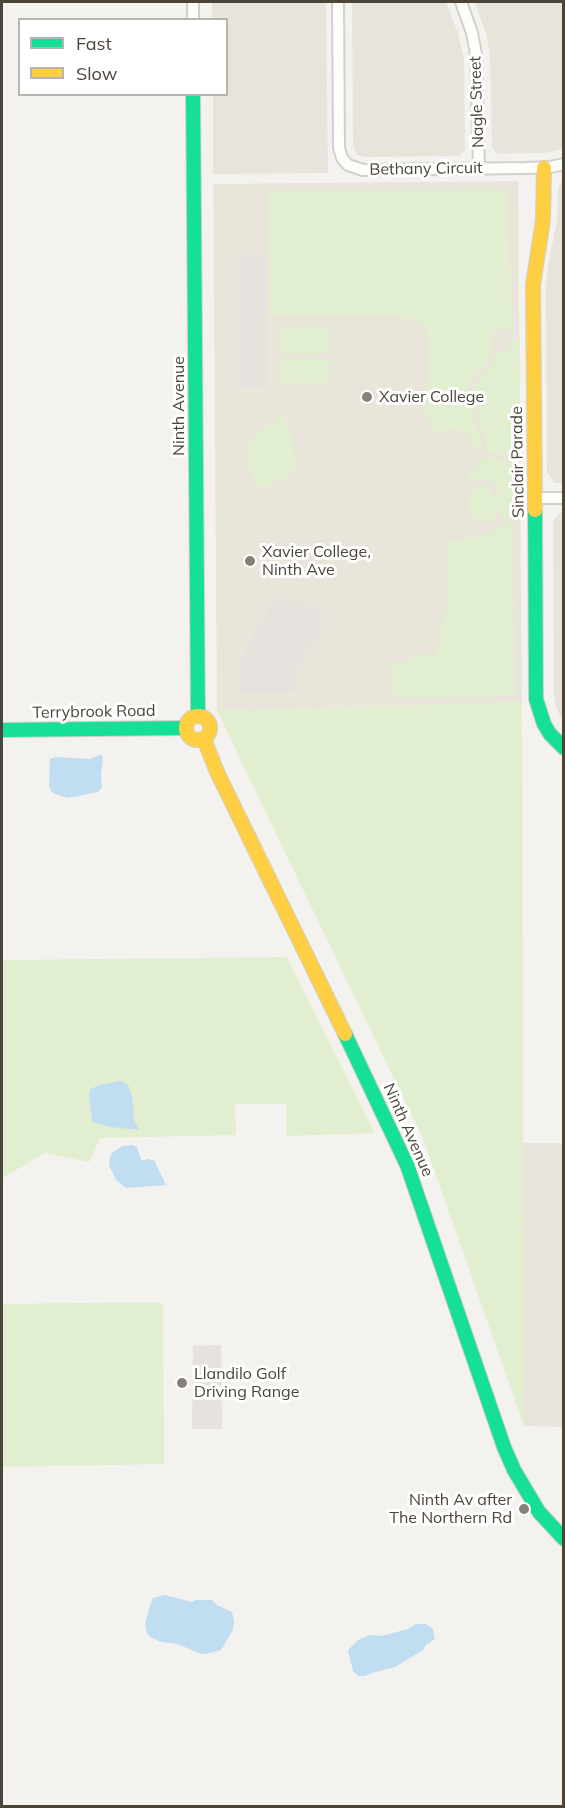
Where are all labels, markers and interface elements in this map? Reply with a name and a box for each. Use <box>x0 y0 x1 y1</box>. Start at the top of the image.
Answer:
legend <box>18 18 228 96</box>
text: Fast <box>76 32 112 55</box>
street label: Nagle Street <box>466 56 488 148</box>
text: Slow <box>76 62 117 85</box>
street label: Bethany Circuit <box>369 158 483 180</box>
street label: Ninth Avenue <box>169 356 189 456</box>
place label: Xavier College <box>379 387 484 407</box>
marker: Xavier College <box>360 390 374 404</box>
street label: Sinclair Parade <box>507 406 529 518</box>
place label: Xavier College, Ninth Ave <box>262 542 371 580</box>
marker: Xavier College, Ninth Ave <box>243 554 257 568</box>
street label: Terrybrook Road <box>32 701 156 723</box>
street label: Ninth Avenue <box>379 1080 437 1180</box>
place label: Llandilo Golf Driving Range <box>194 1364 299 1402</box>
marker: Llandilo Golf Driving Range <box>175 1376 189 1390</box>
place label: Ninth Av after The Northern Rd <box>389 1490 512 1528</box>
marker: Ninth Av after The Northern Rd <box>517 1502 531 1516</box>

